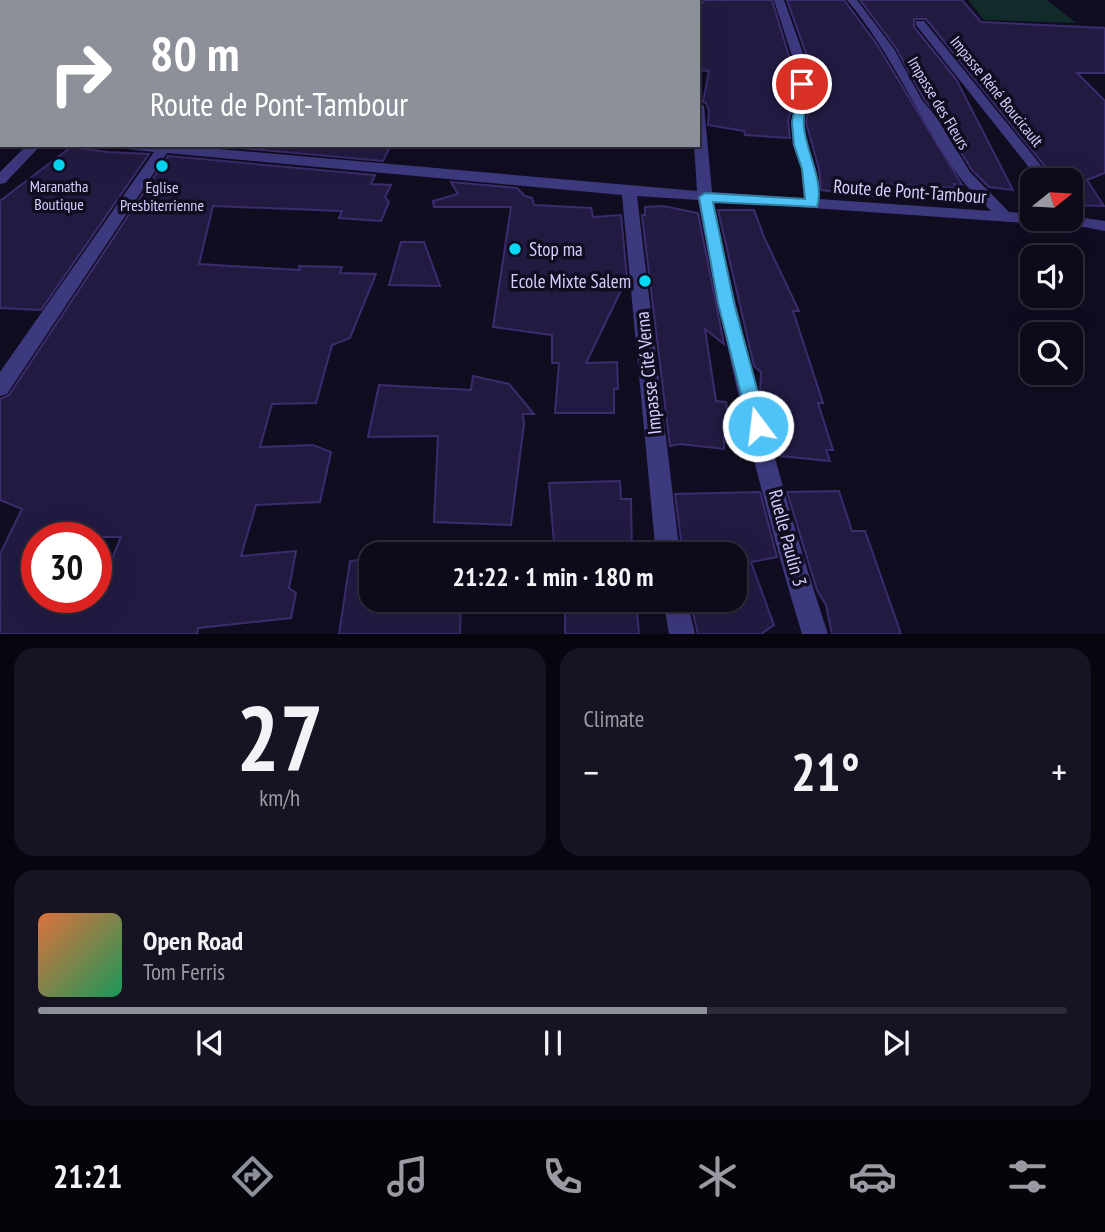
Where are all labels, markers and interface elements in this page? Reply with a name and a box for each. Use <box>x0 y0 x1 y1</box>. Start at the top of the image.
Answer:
text: 80 m <box>150 21 239 85</box>
icon: right <box>35 28 126 119</box>
street label: Impasse Réné Boucicault <box>946 32 1048 151</box>
street label: Impasse des Fleurs <box>904 53 974 153</box>
pin <box>772 54 832 114</box>
icon: arrive <box>783 65 821 103</box>
text: Route de Pont-Tambour <box>150 83 408 125</box>
marker: Maranatha Boutique <box>51 157 67 173</box>
marker: Eglise Presbiterrienne <box>154 158 170 174</box>
north arrow <box>1020 168 1083 231</box>
map controls <box>1020 168 1083 385</box>
street label: Route de Pont-Tambour <box>833 174 988 208</box>
place label: Maranatha Boutique <box>30 176 88 214</box>
place label: Eglise Presbiterrienne <box>120 177 204 215</box>
place label: Stop ma <box>529 237 583 261</box>
marker: Stop ma <box>507 241 523 257</box>
button: sound <box>1020 245 1083 308</box>
place label: Ecole Mixte Salem <box>511 269 631 293</box>
marker: Ecole Mixte Salem <box>637 273 653 289</box>
street label: Impasse Cité Verna <box>630 310 666 436</box>
button: search <box>1020 322 1083 385</box>
position arrow <box>721 389 795 463</box>
street label: Ruelle Paulin 3 <box>764 487 812 589</box>
speed limit sign: 30 <box>21 522 112 613</box>
text: 21:22 · 1 min · 180 m <box>453 560 653 593</box>
text: 27 <box>236 678 323 796</box>
text: Climate <box>584 704 644 733</box>
text: 21° <box>791 738 860 805</box>
text: − <box>584 747 599 796</box>
text: + <box>1051 747 1067 796</box>
text: km/h <box>259 783 300 812</box>
text: Open Road <box>143 924 243 957</box>
text: Tom Ferris <box>143 957 225 986</box>
icon: previous <box>191 1024 229 1062</box>
icon: pause <box>534 1024 572 1062</box>
icon: next <box>877 1024 915 1062</box>
icon: directions <box>228 1152 277 1201</box>
icon: music <box>383 1152 432 1201</box>
icon: phone <box>538 1152 587 1201</box>
icon: climate <box>693 1152 742 1201</box>
icon: car <box>848 1152 897 1201</box>
icon: filters <box>1003 1152 1052 1201</box>
text: 21:21 <box>53 1155 122 1197</box>

